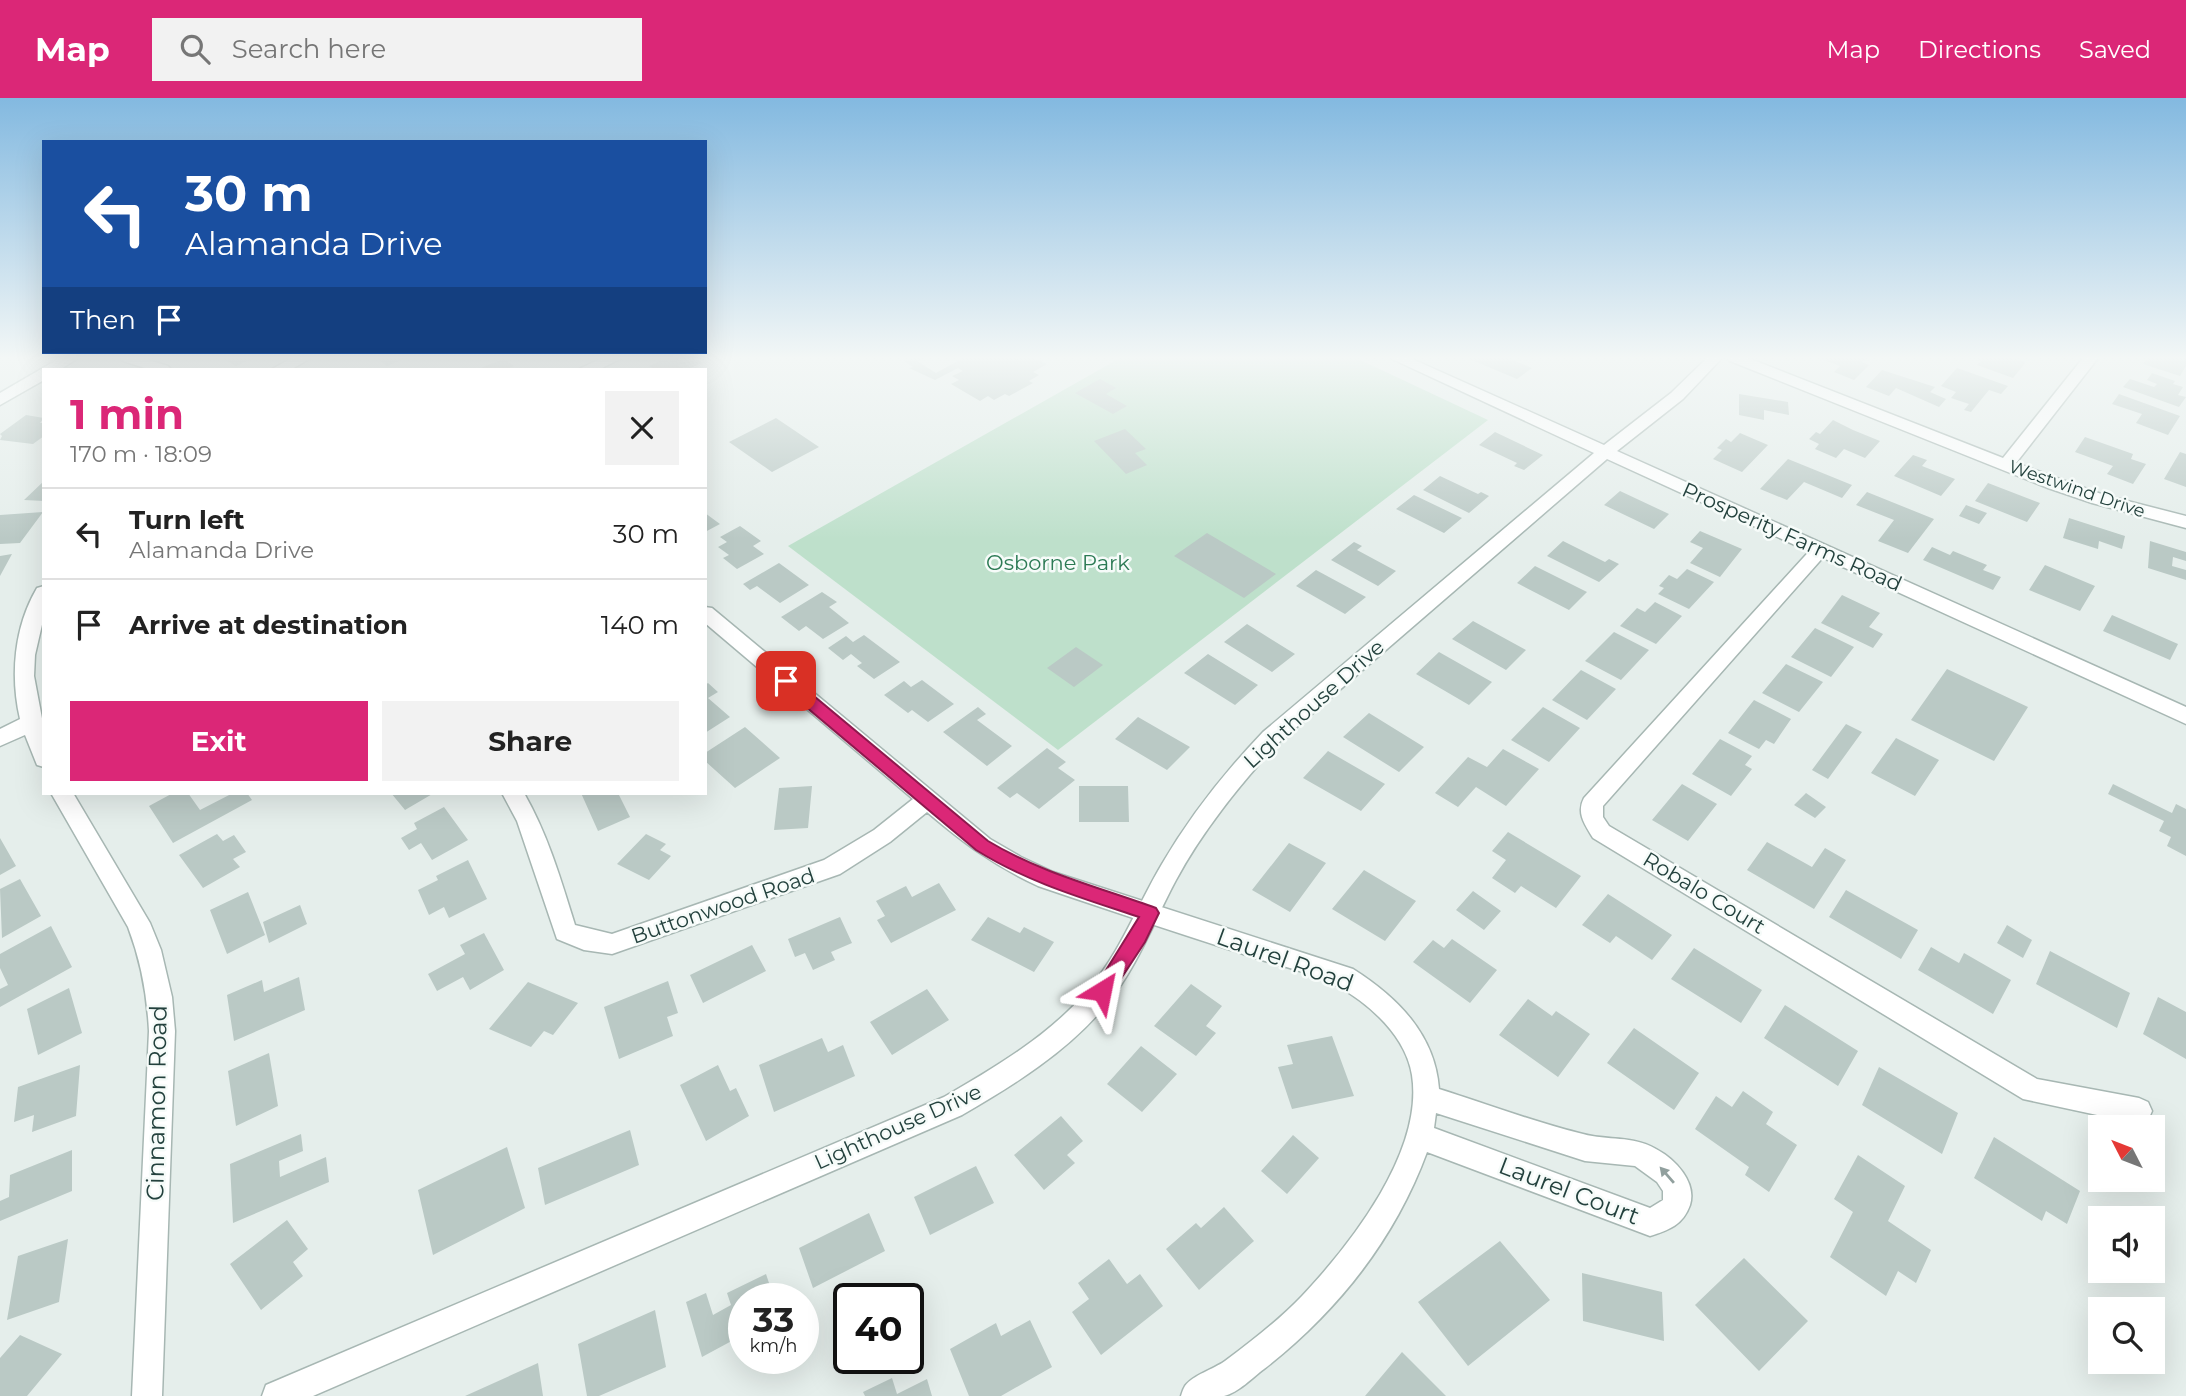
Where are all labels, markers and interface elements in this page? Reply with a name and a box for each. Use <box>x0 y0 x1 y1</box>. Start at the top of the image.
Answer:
search box <box>152 18 642 81</box>
text: Map <box>35 29 110 69</box>
icon: search <box>176 30 214 68</box>
text: Search here <box>232 33 386 65</box>
text: Map <box>1827 35 1880 64</box>
text: Directions <box>1918 35 2041 64</box>
text: Saved <box>2079 35 2151 64</box>
text: 30 m <box>185 164 313 223</box>
icon: left <box>70 168 161 259</box>
text: Alamanda Drive <box>185 224 443 263</box>
icon: arrive <box>150 301 188 339</box>
text: Then <box>70 304 136 336</box>
text: 1 min <box>70 388 184 440</box>
button: close <box>605 391 679 465</box>
text: 170 m · 18:09 <box>70 440 212 468</box>
street label: Westwind Drive <box>2006 455 2148 523</box>
street label: Prosperity Farms Road <box>1678 477 1906 596</box>
text: Turn left <box>129 504 245 536</box>
icon: left <box>70 515 108 553</box>
text: 30 m <box>613 518 679 550</box>
text: Alamanda Drive <box>129 536 314 564</box>
park label: Osborne Park <box>986 550 1130 575</box>
icon: arrive <box>70 606 108 644</box>
text: Arrive at destination <box>129 609 408 641</box>
text: 140 m <box>601 609 679 641</box>
street label: Lighthouse Drive <box>1238 634 1389 773</box>
pin <box>756 651 816 711</box>
icon: arrive <box>767 662 805 700</box>
button: Exit <box>70 701 368 781</box>
button: Share <box>382 701 679 781</box>
street label: Robalo Court <box>1639 846 1770 939</box>
street label: Buttonwood Road <box>628 862 818 949</box>
street label: Laurel Road <box>1213 921 1358 998</box>
position arrow <box>1065 954 1139 1028</box>
street label: Cinnamon Road <box>140 1005 173 1201</box>
street label: Lighthouse Drive <box>810 1079 985 1175</box>
north arrow <box>2088 1115 2165 1192</box>
map controls <box>2088 1115 2165 1374</box>
street label: Laurel Court <box>1495 1150 1644 1231</box>
one-way arrow <box>1660 1166 1675 1183</box>
button: sound <box>2088 1206 2165 1283</box>
speed limit sign: 40 <box>833 1283 924 1374</box>
button: search <box>2088 1297 2165 1374</box>
text: 33 <box>753 1298 794 1341</box>
text: km/h <box>749 1335 798 1357</box>

